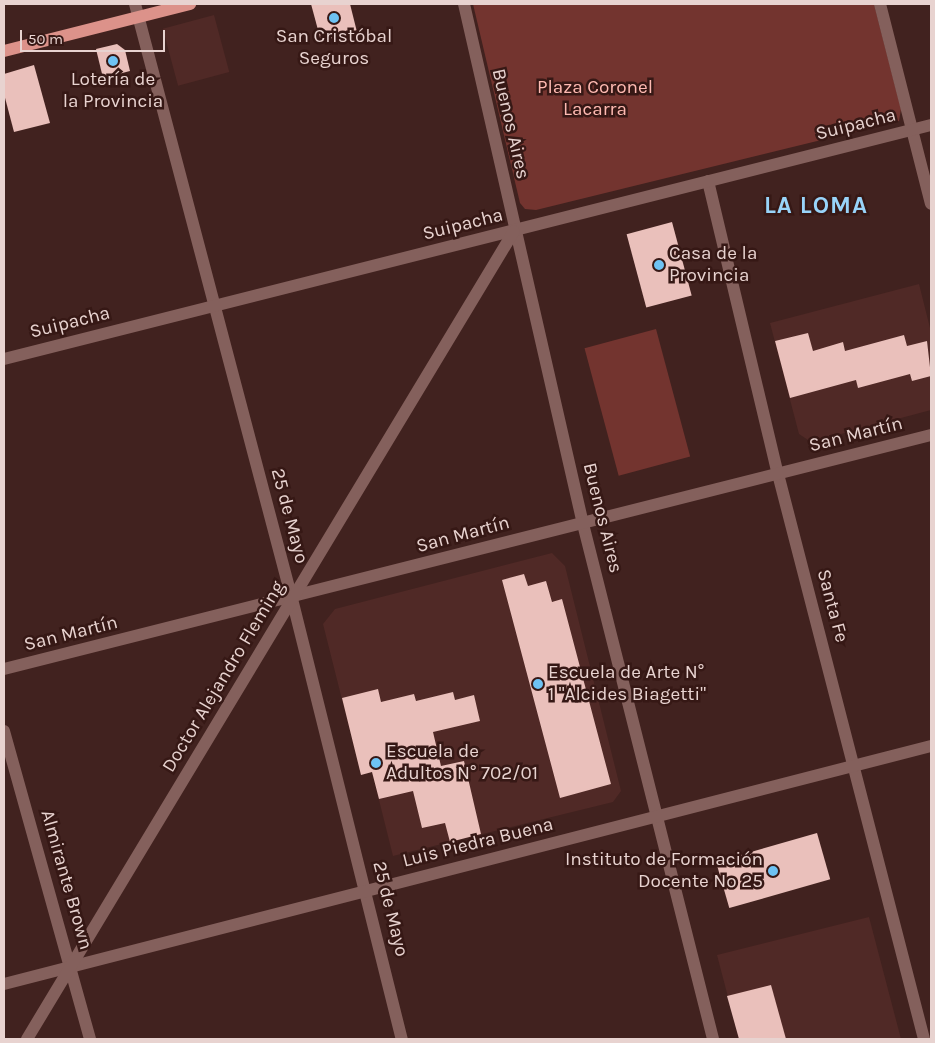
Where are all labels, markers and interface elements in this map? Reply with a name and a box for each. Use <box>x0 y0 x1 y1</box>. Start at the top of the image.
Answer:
marker: San Cristóbal Seguros <box>328 12 340 24</box>
scale bar <box>22 20 168 52</box>
place label: San Cristóbal Seguros <box>276 26 392 70</box>
text: 50 m <box>28 30 63 48</box>
marker: Lotería de la Provincia <box>107 55 119 67</box>
street label: Buenos Aires <box>486 67 534 181</box>
place label: Lotería de la Provincia <box>63 69 163 113</box>
park label: Plaza Coronel Lacarra <box>537 77 653 121</box>
street label: Suipacha <box>813 104 899 146</box>
district label: LA LOMA <box>763 192 869 220</box>
street label: Suipacha <box>420 204 506 246</box>
place label: Casa de la Provincia <box>669 243 757 287</box>
marker: Casa de la Provincia <box>653 259 665 271</box>
street label: Suipacha <box>27 302 113 344</box>
street label: San Martín <box>807 412 905 458</box>
street label: Buenos Aires <box>577 461 627 575</box>
street label: 25 de Mayo <box>265 466 313 566</box>
street label: San Martín <box>414 512 512 558</box>
street label: Santa Fe <box>811 567 853 645</box>
street label: Doctor Alejandro Fleming <box>158 577 290 777</box>
street label: San Martín <box>22 611 120 657</box>
place label: Escuela de Arte N° 1 "Alcides Biagetti" <box>548 662 706 706</box>
marker: Escuela de Arte N° 1 "Alcides Biagetti" <box>532 678 544 690</box>
place label: Escuela de Adultos N° 702/01 <box>386 741 538 785</box>
marker: Escuela de Adultos N° 702/01 <box>370 757 382 769</box>
street label: Almirante Brown <box>35 808 97 952</box>
street label: Luis Piedra Buena <box>400 813 556 873</box>
place label: Instituto de Formación Docente Nº 25 <box>565 849 763 893</box>
street label: 25 de Mayo <box>367 859 413 959</box>
marker: Instituto de Formación Docente Nº 25 <box>767 865 779 877</box>

